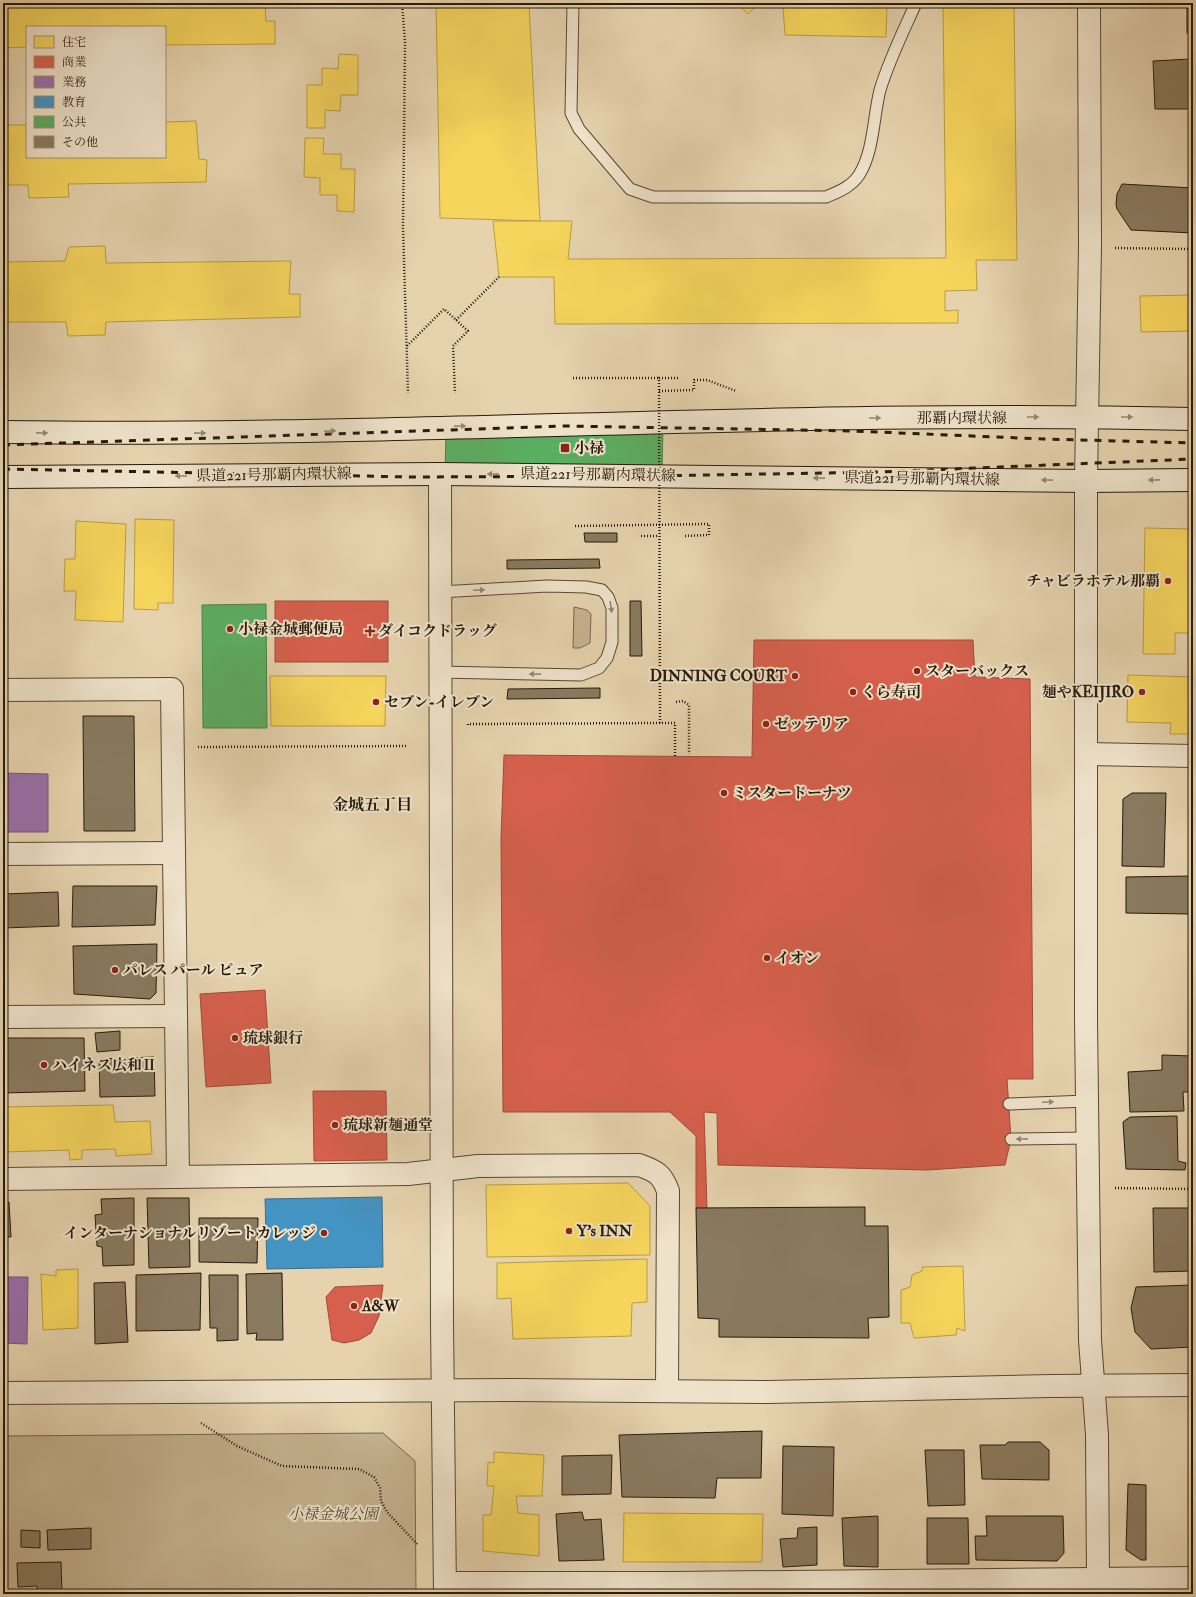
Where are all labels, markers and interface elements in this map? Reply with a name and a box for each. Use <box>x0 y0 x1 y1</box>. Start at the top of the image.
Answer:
legend <box>26 26 166 158</box>
text: 住宅 <box>62 35 86 50</box>
text: 商業 <box>62 55 86 70</box>
text: 業務 <box>62 75 86 90</box>
text: 教育 <box>62 95 86 110</box>
text: 公共 <box>62 115 86 130</box>
text: その他 <box>62 135 98 150</box>
street label: 那覇内環状線 <box>917 409 1007 428</box>
one-way arrow <box>1027 414 1040 420</box>
one-way arrow <box>1121 414 1134 420</box>
one-way arrow <box>869 415 882 421</box>
one-way arrow <box>454 423 467 429</box>
one-way arrow <box>324 427 336 434</box>
one-way arrow <box>36 430 49 436</box>
one-way arrow <box>194 430 207 436</box>
place label: 小禄 <box>574 439 604 458</box>
marker: 小禄 <box>559 442 571 454</box>
street label: 県道221号那覇内環状線 <box>196 464 352 486</box>
street label: 県道221号那覇内環状線 <box>520 464 676 486</box>
street label: 県道221号那覇内環状線 <box>844 468 1000 490</box>
one-way arrow <box>486 471 499 477</box>
one-way arrow <box>174 473 187 479</box>
one-way arrow <box>813 474 825 481</box>
one-way arrow <box>1040 477 1053 483</box>
one-way arrow <box>1147 477 1160 483</box>
place label: チャビラホテル那覇 <box>1026 572 1160 591</box>
marker: チャビラホテル那覇 <box>1163 576 1173 586</box>
one-way arrow <box>473 586 485 593</box>
one-way arrow <box>608 601 614 614</box>
place label: 小禄金城郵便局 <box>238 620 343 639</box>
place label: ダイコクドラッグ <box>378 622 497 641</box>
marker: 小禄金城郵便局 <box>225 624 235 634</box>
marker: ダイコクドラッグ <box>365 626 375 636</box>
place label: スターバックス <box>925 662 1029 681</box>
marker: スターバックス <box>912 666 922 676</box>
place label: DINNING COURT <box>650 667 788 686</box>
one-way arrow <box>528 671 541 677</box>
marker: DINNING COURT <box>790 671 800 681</box>
place label: くら寿司 <box>861 683 921 702</box>
place label: 麺やKEIJIRO <box>1042 683 1134 703</box>
marker: くら寿司 <box>848 687 858 697</box>
marker: 麺やKEIJIRO <box>1137 687 1147 697</box>
place label: セブン-イレブン <box>384 693 494 712</box>
marker: セブン-イレブン <box>371 697 381 707</box>
place label: ゼッテリア <box>774 715 849 734</box>
marker: ゼッテリア <box>761 719 771 729</box>
place label: ミスタードーナツ <box>732 784 852 803</box>
marker: ミスタードーナツ <box>719 788 729 798</box>
district label: 金城五丁目 <box>332 795 412 815</box>
place label: イオン <box>775 949 820 968</box>
marker: イオン <box>762 953 772 963</box>
place label: パレス パール ピュア <box>123 961 264 980</box>
marker: パレス パール ピュア <box>110 965 120 975</box>
place label: 琉球銀行 <box>243 1029 303 1048</box>
marker: 琉球銀行 <box>230 1033 240 1043</box>
place label: ハイネス広和Ⅱ <box>52 1056 157 1075</box>
marker: ハイネス広和Ⅱ <box>39 1060 49 1070</box>
one-way arrow <box>1042 1099 1054 1106</box>
place label: 琉球新麺通堂 <box>343 1116 433 1135</box>
marker: 琉球新麺通堂 <box>330 1120 340 1130</box>
one-way arrow <box>1015 1136 1028 1142</box>
place label: Y's INN <box>576 1222 633 1241</box>
place label: インターナショナルリゾートカレッジ <box>64 1224 316 1243</box>
marker: Y's INN <box>564 1226 574 1236</box>
marker: インターナショナルリゾートカレッジ <box>319 1228 329 1238</box>
place label: A&W <box>361 1297 400 1316</box>
marker: A&W <box>349 1301 359 1311</box>
park label: 小禄金城公園 <box>288 1505 381 1524</box>

